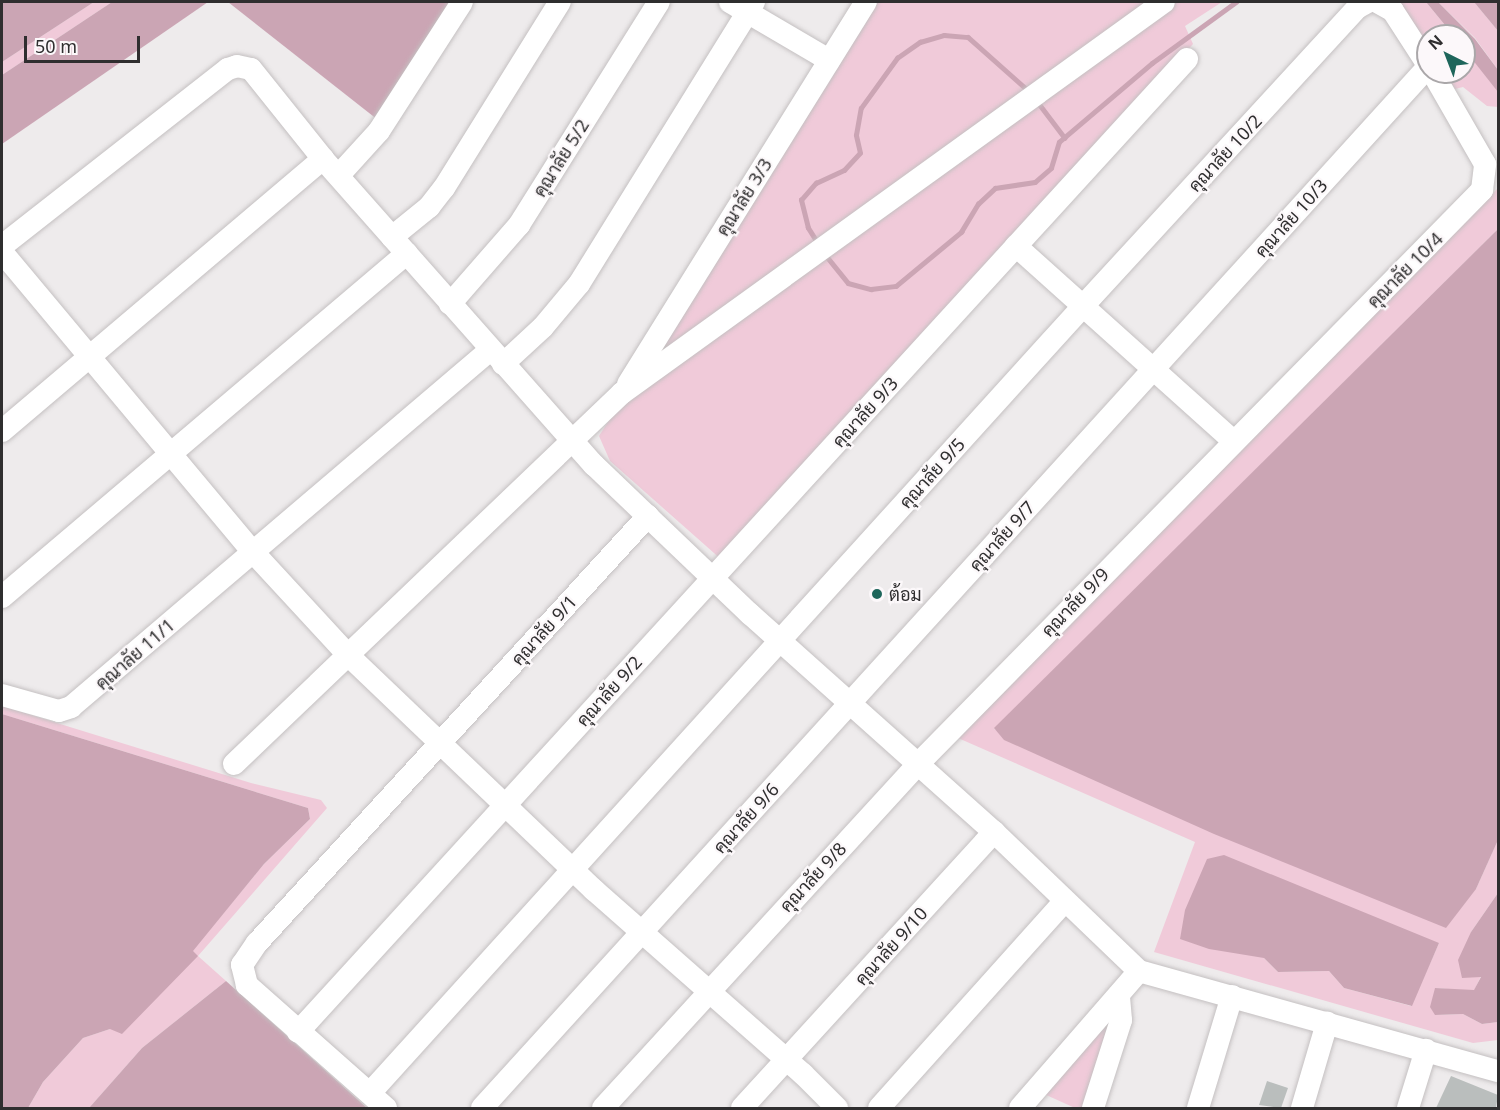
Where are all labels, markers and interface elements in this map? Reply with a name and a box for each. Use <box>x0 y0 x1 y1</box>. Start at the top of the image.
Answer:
scale bar <box>27 24 142 62</box>
north arrow <box>1416 24 1476 84</box>
text: N <box>1423 30 1447 55</box>
text: 50 m <box>35 34 77 58</box>
street label: คุณาลัย 10/2 <box>1184 110 1266 196</box>
street label: คุณาลัย 5/2 <box>529 115 593 201</box>
street label: คุณาลัย 3/3 <box>712 154 776 240</box>
street label: คุณาลัย 10/3 <box>1250 175 1332 261</box>
street label: คุณาลัย 10/4 <box>1363 228 1447 312</box>
street label: คุณาลัย 9/3 <box>828 372 902 452</box>
street label: คุณาลัย 9/5 <box>895 433 969 513</box>
street label: คุณาลัย 9/7 <box>965 496 1039 576</box>
street label: คุณาลัย 9/9 <box>1037 563 1113 641</box>
place label: ต้อม <box>889 583 922 605</box>
marker: ต้อม <box>870 587 884 601</box>
street label: คุณาลัย 9/1 <box>507 590 581 670</box>
street label: คุณาลัย 11/1 <box>91 614 179 694</box>
street label: คุณาลัย 9/2 <box>572 651 646 731</box>
street label: คุณาลัย 9/6 <box>709 778 783 858</box>
street label: คุณาลัย 9/8 <box>775 838 851 916</box>
street label: คุณาลัย 9/10 <box>850 903 932 989</box>

